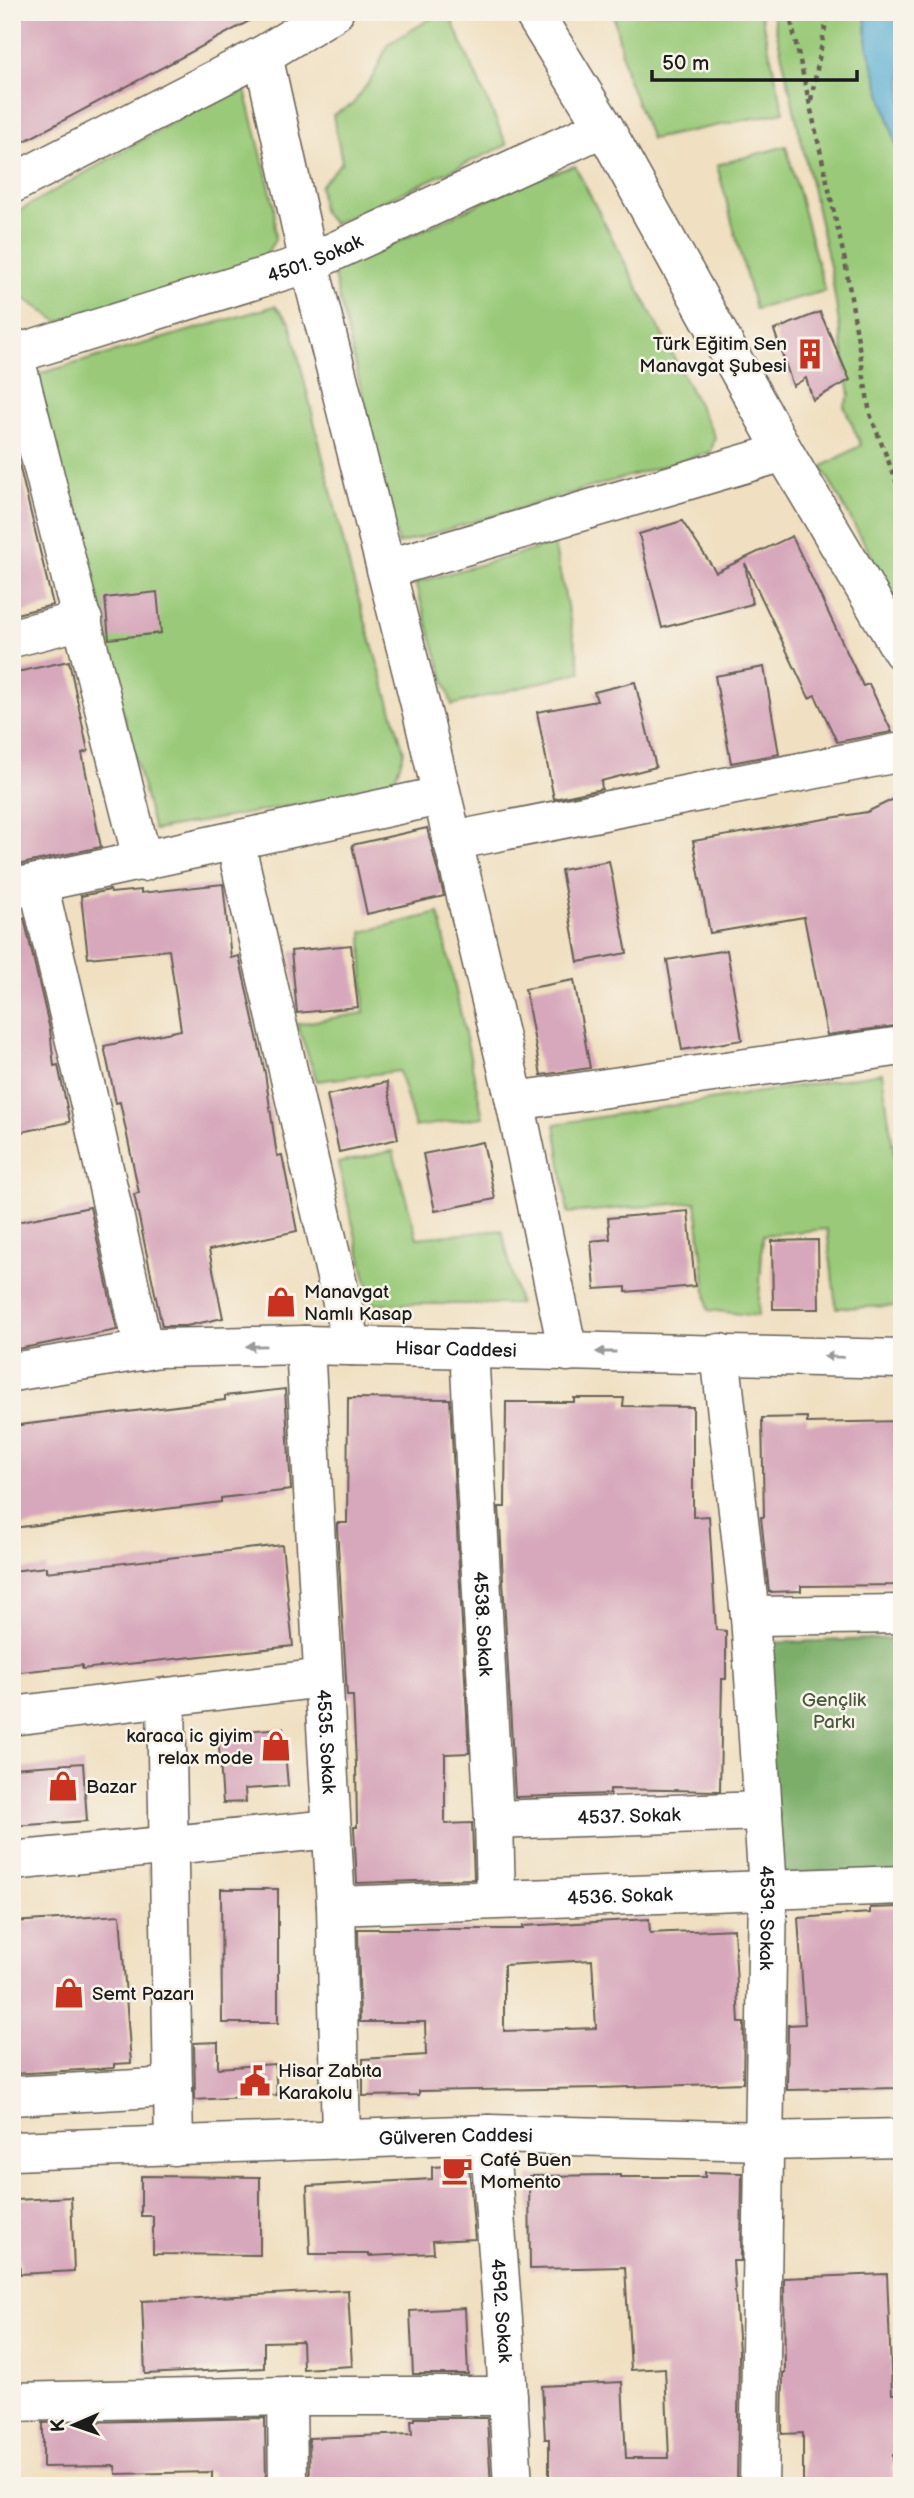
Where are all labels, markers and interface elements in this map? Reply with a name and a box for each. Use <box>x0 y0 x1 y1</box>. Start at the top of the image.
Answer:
scale bar <box>652 38 856 82</box>
text: 50 m <box>662 51 709 76</box>
street label: 4501. Sokak <box>265 230 367 288</box>
place label: Türk Eğitim Sen Manavgat Şubesi <box>639 333 787 378</box>
building icon: Türk Eğitim Sen Manavgat Şubesi <box>793 337 827 371</box>
place label: Manavgat Namlı Kasap <box>304 1281 413 1326</box>
shop icon: Manavgat Namlı Kasap <box>264 1285 298 1319</box>
street label: Hisar Caddesi <box>395 1337 517 1363</box>
one-way arrow <box>245 1341 267 1352</box>
one-way arrow <box>595 1346 617 1358</box>
one-way arrow <box>822 1351 844 1362</box>
street label: 4538. Sokak <box>468 1571 496 1677</box>
street label: 4535. Sokak <box>311 1688 340 1795</box>
park label: Gençlik Parkı <box>802 1689 867 1734</box>
place label: karaca ic giyim relax mode <box>126 1725 253 1770</box>
shop icon: karaca ic giyim relax mode <box>259 1729 293 1763</box>
shop icon: Bazar <box>46 1769 80 1803</box>
place label: Bazar <box>86 1776 137 1799</box>
street label: 4537. Sokak <box>577 1804 682 1830</box>
street label: 4539. Sokak <box>753 1865 778 1971</box>
street label: 4536. Sokak <box>567 1883 674 1910</box>
shop icon: Semt Pazarı <box>52 1976 86 2010</box>
place label: Semt Pazarı <box>92 1983 194 2006</box>
place label: Hisar Zabıta Karakolu <box>278 2060 382 2105</box>
public building icon: Hisar Zabıta Karakolu <box>238 2064 272 2098</box>
street label: Gülveren Caddesi <box>378 2124 533 2151</box>
place label: Café Buen Momento <box>480 2149 572 2194</box>
cafe icon: Café Buen Momento <box>440 2153 474 2187</box>
street label: 4592. Sokak <box>485 2258 516 2364</box>
north arrow <box>38 2390 108 2460</box>
text: K <box>47 2419 70 2432</box>

